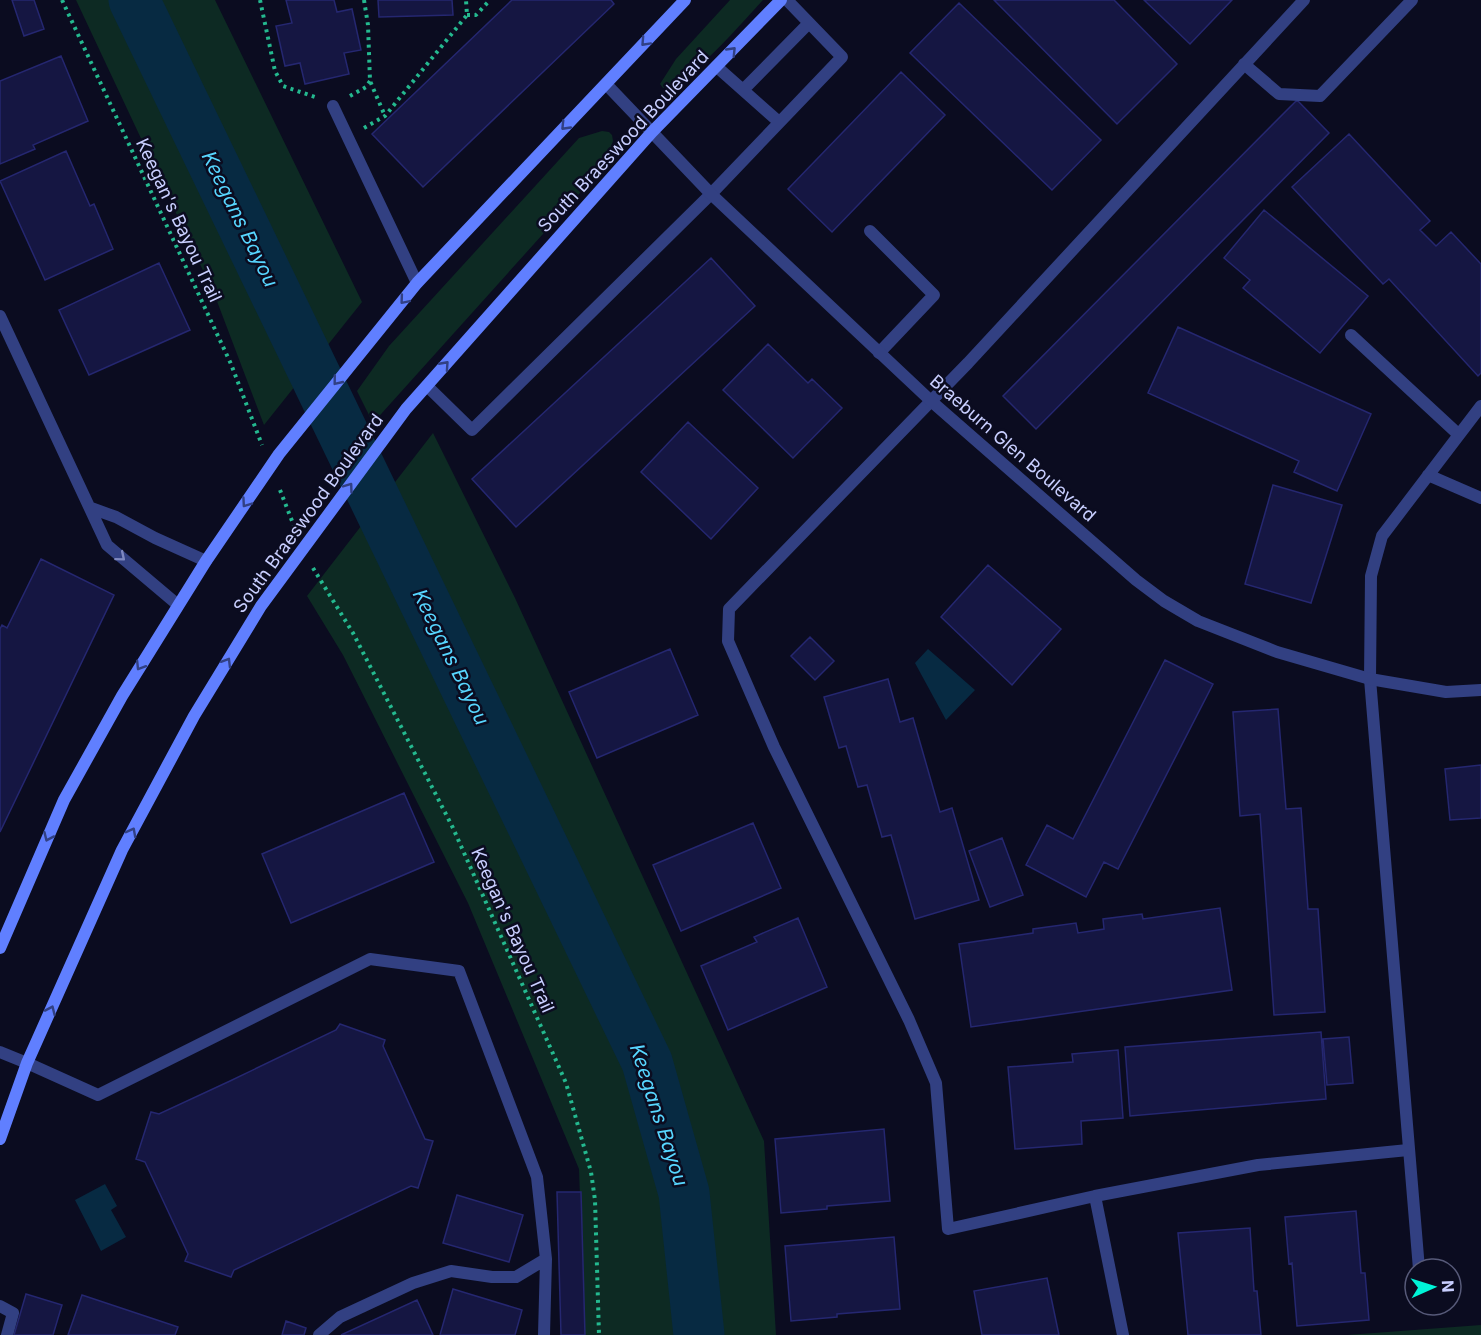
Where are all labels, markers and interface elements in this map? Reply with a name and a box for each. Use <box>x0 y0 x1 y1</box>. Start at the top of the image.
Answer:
one-way arrow <box>642 35 653 46</box>
street label: South Braeswood Boulevard <box>533 46 713 236</box>
one-way arrow <box>725 47 736 58</box>
one-way arrow <box>561 120 572 130</box>
street label: Keegan's Bayou Trail <box>132 135 226 305</box>
water label: Keegans Bayou <box>197 147 283 291</box>
one-way arrow <box>400 293 411 304</box>
one-way arrow <box>438 362 449 372</box>
street label: Braeburn Glen Boulevard <box>926 370 1100 526</box>
one-way arrow <box>334 375 345 386</box>
street label: South Braeswood Boulevard <box>229 409 387 617</box>
one-way arrow <box>342 483 353 494</box>
one-way arrow <box>242 496 253 507</box>
one-way arrow <box>114 550 125 561</box>
water label: Keegans Bayou <box>408 585 494 729</box>
one-way arrow <box>220 658 232 668</box>
one-way arrow <box>136 660 148 670</box>
one-way arrow <box>125 828 136 838</box>
one-way arrow <box>43 831 55 842</box>
street label: Keegan's Bayou Trail <box>467 844 559 1016</box>
one-way arrow <box>44 1005 56 1016</box>
water label: Keegans Bayou <box>625 1041 693 1189</box>
north arrow <box>1403 1257 1463 1317</box>
text: N <box>1438 1280 1458 1293</box>

